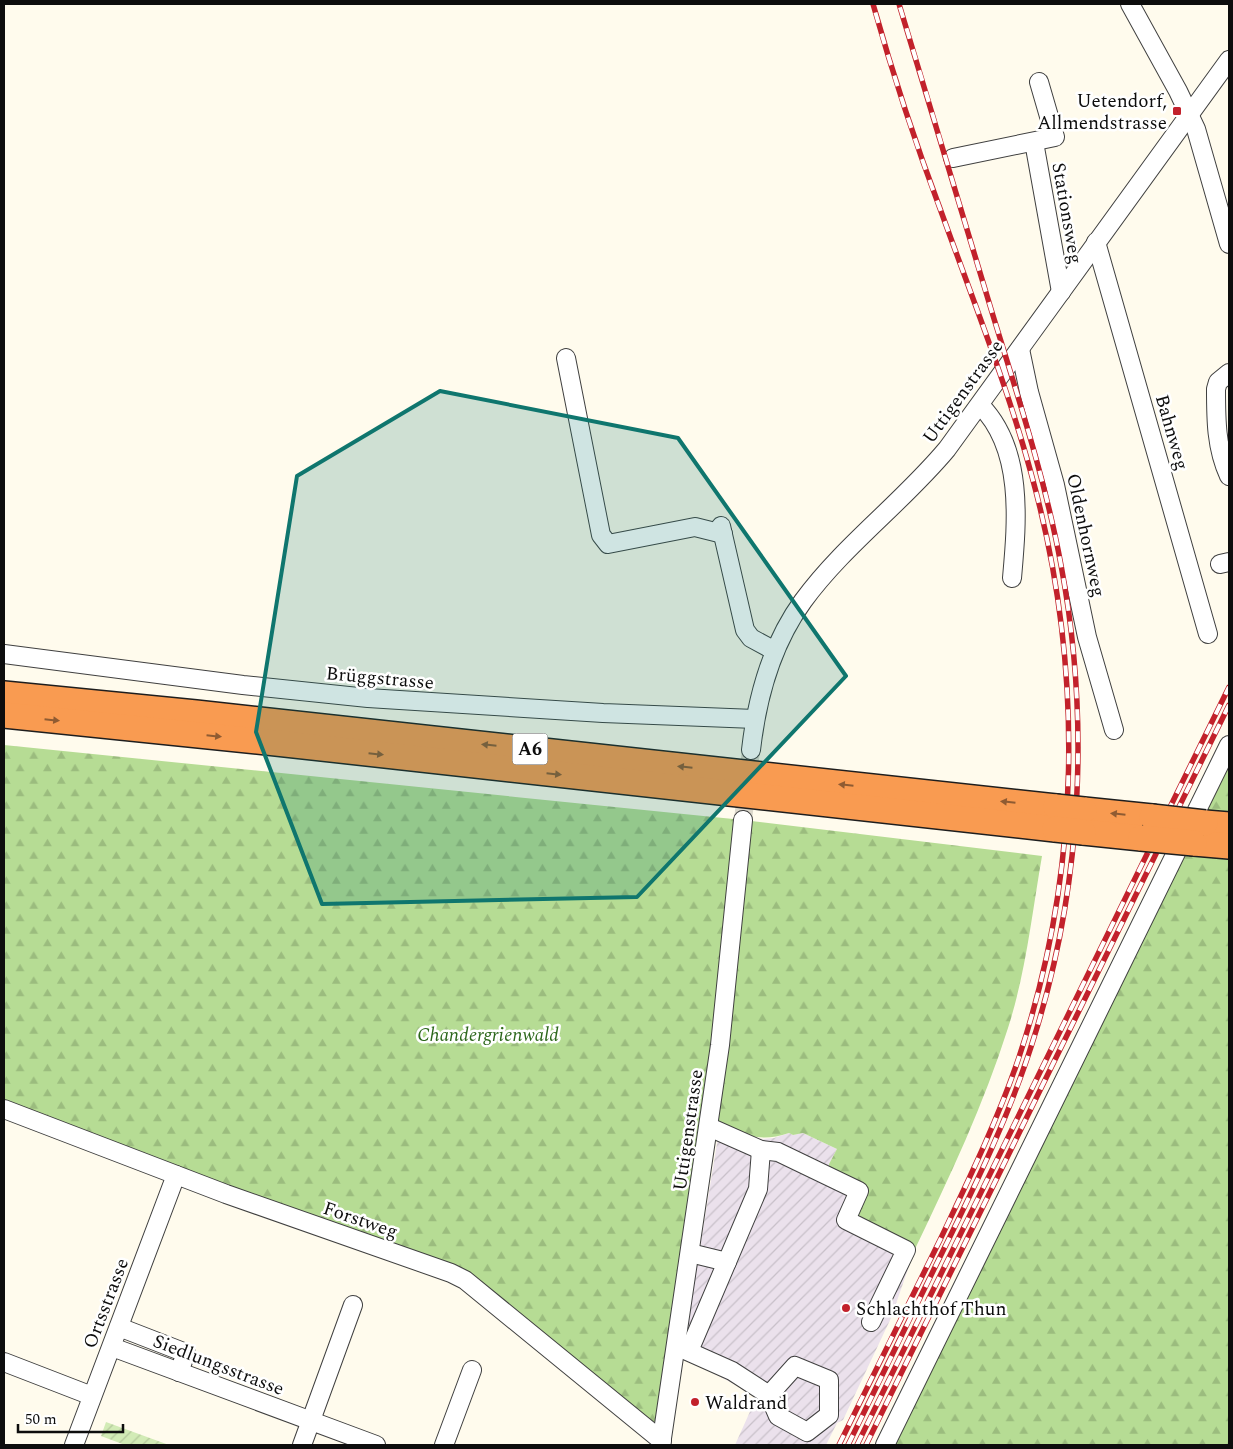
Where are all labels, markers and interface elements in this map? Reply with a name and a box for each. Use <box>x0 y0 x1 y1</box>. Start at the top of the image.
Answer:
place label: Uetendorf, Allmendstrasse <box>1037 87 1167 138</box>
marker: Uetendorf, Allmendstrasse <box>1171 105 1183 117</box>
street label: Stationsweg <box>1043 160 1090 266</box>
street label: Uttigenstrasse <box>916 334 1011 450</box>
street label: Bahnweg <box>1147 391 1196 474</box>
street label: Oldenhornweg <box>1058 471 1113 600</box>
street label: Brüggstrasse <box>325 659 435 698</box>
one-way arrow <box>45 716 61 724</box>
one-way arrow <box>206 732 222 740</box>
road number: A6 <box>512 734 548 764</box>
one-way arrow <box>480 741 496 749</box>
one-way arrow <box>368 750 384 758</box>
one-way arrow <box>677 763 693 771</box>
one-way arrow <box>547 770 563 778</box>
one-way arrow <box>838 781 854 789</box>
one-way arrow <box>1000 798 1016 806</box>
one-way arrow <box>1110 810 1126 818</box>
park label: Chandergrienwald <box>417 1021 559 1050</box>
street label: Uttigenstrasse <box>666 1068 711 1193</box>
street label: Forstweg <box>319 1194 402 1247</box>
street label: Ortsstrasse <box>76 1254 137 1353</box>
place label: Schlachthof Thun <box>856 1295 1007 1324</box>
marker: Schlachthof Thun <box>840 1302 852 1314</box>
street label: Siedlungsstrasse <box>149 1327 288 1404</box>
place label: Waldrand <box>705 1389 787 1418</box>
marker: Waldrand <box>689 1396 701 1408</box>
scale bar <box>18 1402 122 1434</box>
text: 50 m <box>25 1408 57 1431</box>

